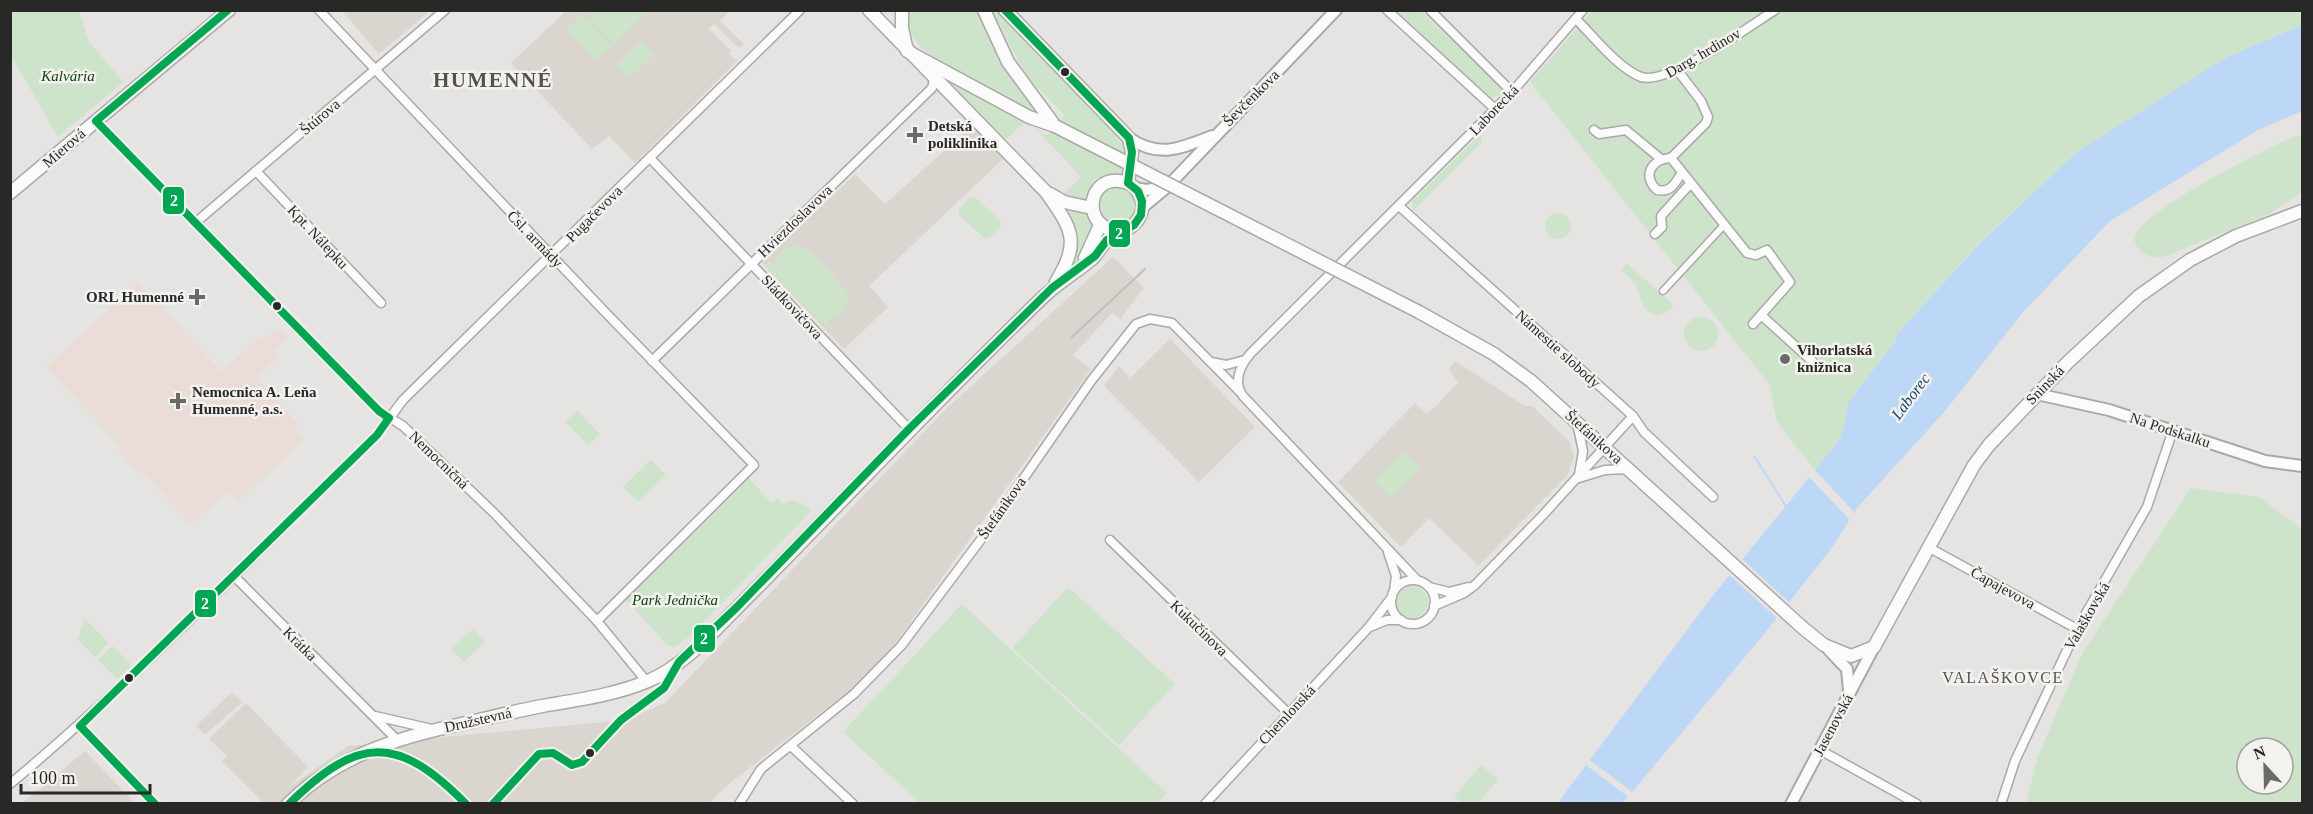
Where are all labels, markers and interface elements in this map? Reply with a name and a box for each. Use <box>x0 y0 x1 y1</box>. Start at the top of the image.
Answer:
street label: Darg. hrdinov <box>1663 25 1744 81</box>
unlabelled marker <box>1059 66 1071 78</box>
street label: Ševčenkova <box>1220 66 1283 129</box>
park label: Kalvária <box>40 68 95 84</box>
district label: HUMENNÉ <box>433 68 553 92</box>
street label: Laborecká <box>1466 81 1522 138</box>
street label: Štúrova <box>297 96 343 138</box>
place label: Detská poliklinika <box>928 118 998 151</box>
street label: Mierová <box>40 125 89 171</box>
marker: Detská poliklinika <box>906 126 924 144</box>
street label: Hviezdoslavova <box>755 181 836 260</box>
street label: Pugačevova <box>563 182 626 245</box>
line badge: 2 <box>162 186 185 215</box>
text: 2 <box>170 192 178 209</box>
street label: Kpt. Nálepku <box>285 202 352 272</box>
street label: Čsl. armády <box>504 207 566 271</box>
line badge: 2 <box>1108 219 1131 248</box>
text: 2 <box>1115 225 1123 242</box>
street label: Sládkovičova <box>758 272 826 343</box>
marker: ORL Humenné <box>188 288 206 306</box>
place label: ORL Humenné <box>86 289 184 305</box>
unlabelled marker <box>271 300 283 312</box>
street label: Námestie slobody <box>1513 307 1604 391</box>
place label: Vihorlatská knižnica <box>1797 342 1873 375</box>
marker: Vihorlatská knižnica <box>1778 352 1792 366</box>
street label: Sninská <box>2023 362 2067 408</box>
water label: Laborec <box>1887 370 1933 423</box>
place label: Nemocnica A. Leňa Humenné, a.s. <box>192 384 317 417</box>
marker: Nemocnica A. Leňa Humenné, a.s. <box>169 392 187 410</box>
street label: Štefánikova <box>1562 407 1626 467</box>
street label: Na Podskalku <box>2128 409 2213 451</box>
street label: Nemocničná <box>406 428 472 492</box>
street label: Štefánikova <box>975 474 1029 542</box>
street label: Čapajevova <box>1968 564 2038 612</box>
street label: Valaškovská <box>2061 579 2113 652</box>
line badge: 2 <box>194 589 217 618</box>
park label: Park Jednička <box>631 592 718 608</box>
text: 2 <box>201 595 209 612</box>
street label: Kukučínova <box>1167 597 1231 659</box>
street label: Krátka <box>280 624 320 664</box>
line badge: 2 <box>693 624 716 653</box>
text: 2 <box>700 630 708 647</box>
district label: VALAŠKOVCE <box>1942 668 2064 686</box>
unlabelled marker <box>123 672 135 684</box>
street label: Chemlonská <box>1256 682 1319 748</box>
street label: Jasenovská <box>1810 691 1856 759</box>
street label: Družstevná <box>443 704 513 735</box>
north arrow <box>2235 736 2295 796</box>
text: N <box>2251 742 2269 763</box>
unlabelled marker <box>584 747 596 759</box>
scale bar <box>21 757 150 795</box>
text: 100 m <box>30 768 76 788</box>

